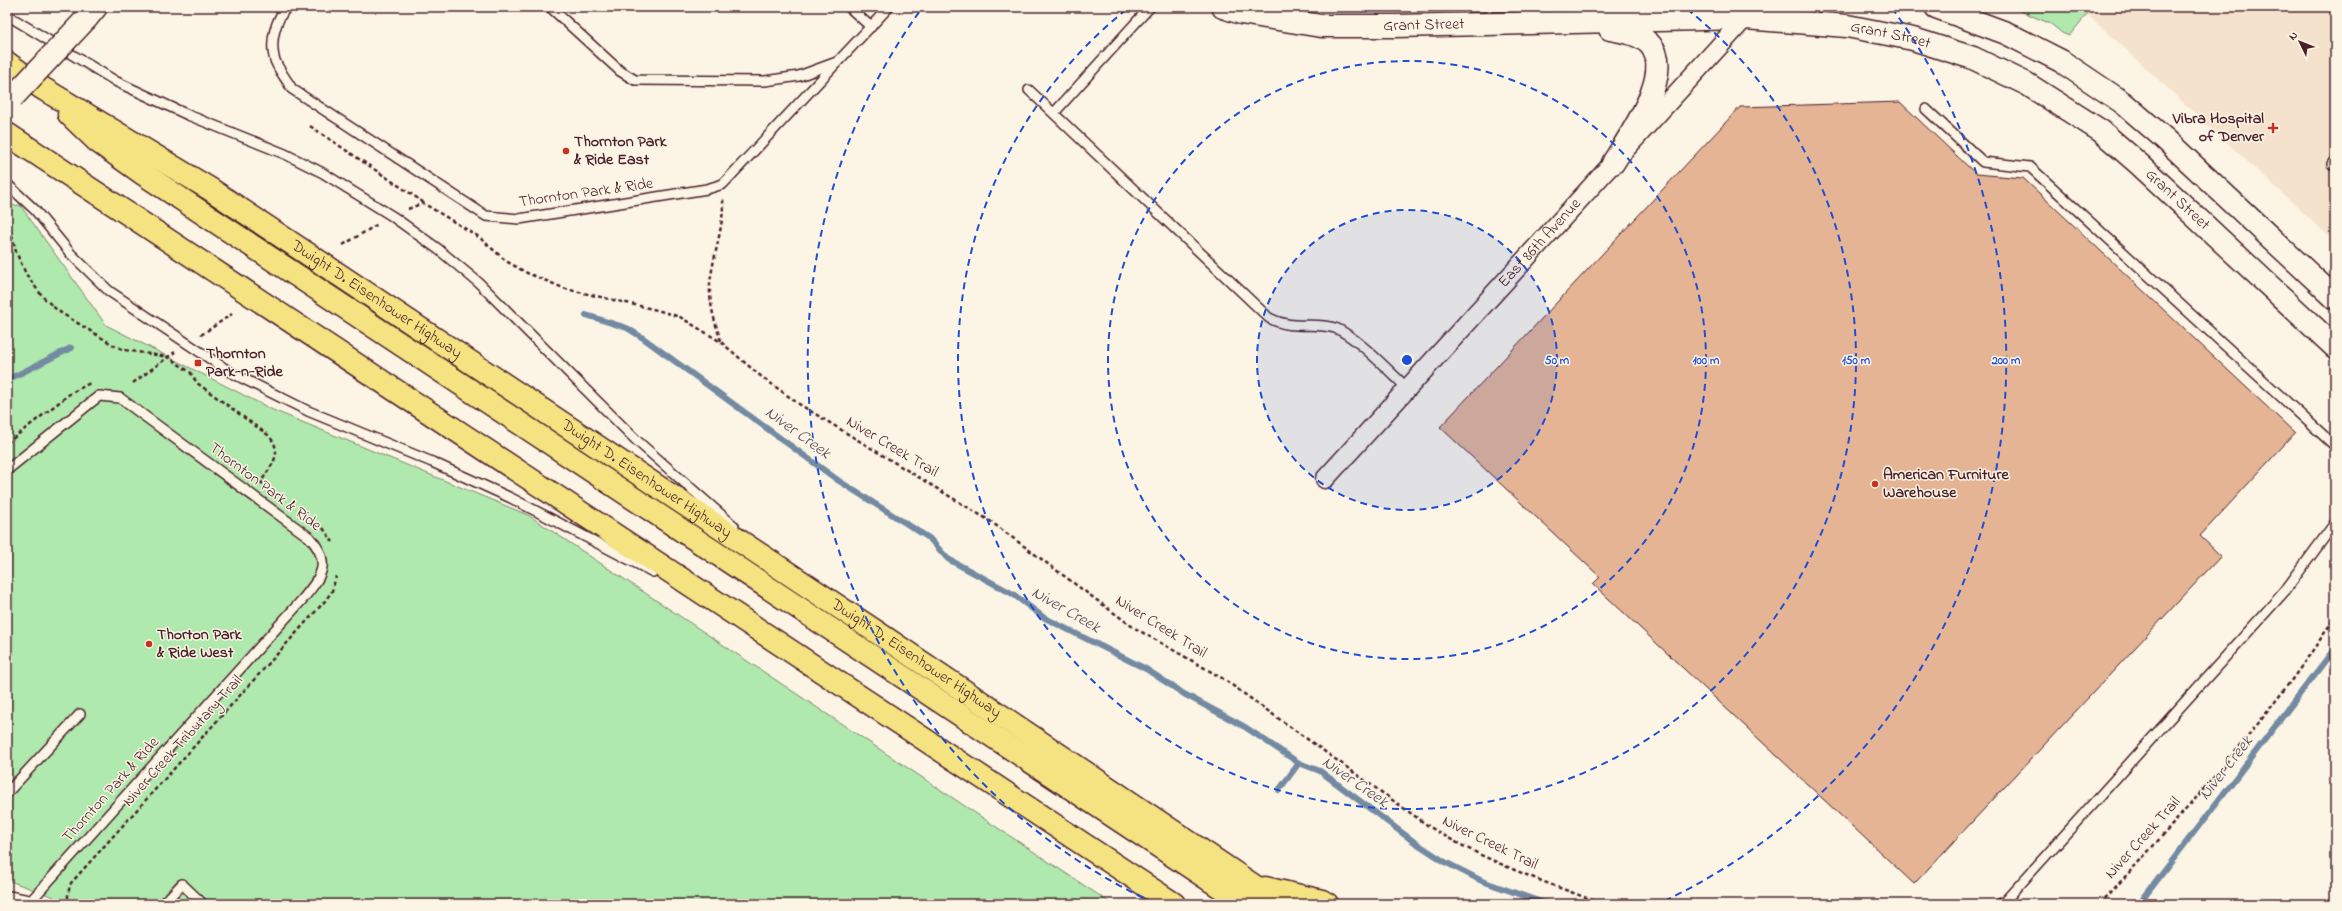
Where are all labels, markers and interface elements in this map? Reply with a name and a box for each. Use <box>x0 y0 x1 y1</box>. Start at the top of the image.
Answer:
street label: Grant Street <box>1383 12 1466 38</box>
street label: Grant Street <box>1849 15 1934 56</box>
north arrow <box>2280 22 2320 62</box>
text: N <box>2285 28 2302 44</box>
place label: Vibra Hospital of Denver <box>2172 107 2265 149</box>
marker: Vibra Hospital of Denver <box>2267 122 2279 134</box>
place label: Thornton Park & Ride East <box>573 130 667 172</box>
marker: Thornton Park & Ride East <box>561 146 571 156</box>
street label: Grant Street <box>2139 163 2216 237</box>
street label: Thornton Park & Ride <box>517 172 656 214</box>
street label: East 86th Avenue <box>1493 192 1588 293</box>
street label: Dwight D. Eisenhower Highway <box>286 234 467 365</box>
place label: Thornton Park-n-Ride <box>206 342 284 384</box>
text: 50 m <box>1545 352 1570 370</box>
text: 100 m <box>1693 352 1720 370</box>
text: 150 m <box>1842 352 1871 370</box>
text: 200 m <box>1991 352 2021 370</box>
centre of rings <box>1400 353 1414 367</box>
marker: Thornton Park-n-Ride <box>193 358 203 368</box>
water label: Niver Creek <box>760 401 837 466</box>
street label: Niver Creek Trail <box>841 410 943 484</box>
street label: Dwight D. Eisenhower Highway <box>555 413 737 545</box>
street label: Thornton Park & Ride <box>204 437 327 538</box>
place label: American Furniture Warehouse <box>1883 463 2009 505</box>
marker: American Furniture Warehouse <box>1870 479 1880 489</box>
water label: Niver Creek <box>1027 580 1107 641</box>
street label: Niver Creek Trail <box>1111 589 1212 665</box>
street label: Dwight D. Eisenhower Highway <box>825 592 1006 725</box>
place label: Thorton Park & Ride West <box>156 623 243 665</box>
marker: Thorton Park & Ride West <box>144 639 154 649</box>
street label: Niver Creek Tributary Trail <box>117 669 249 812</box>
water label: Niver Creek <box>2193 729 2260 806</box>
street label: Thornton Park & Ride <box>57 731 166 848</box>
water label: Niver Creek <box>1317 750 1395 815</box>
street label: Niver Creek Trail <box>2099 791 2187 885</box>
street label: Niver Creek Trail <box>1438 809 1542 877</box>

